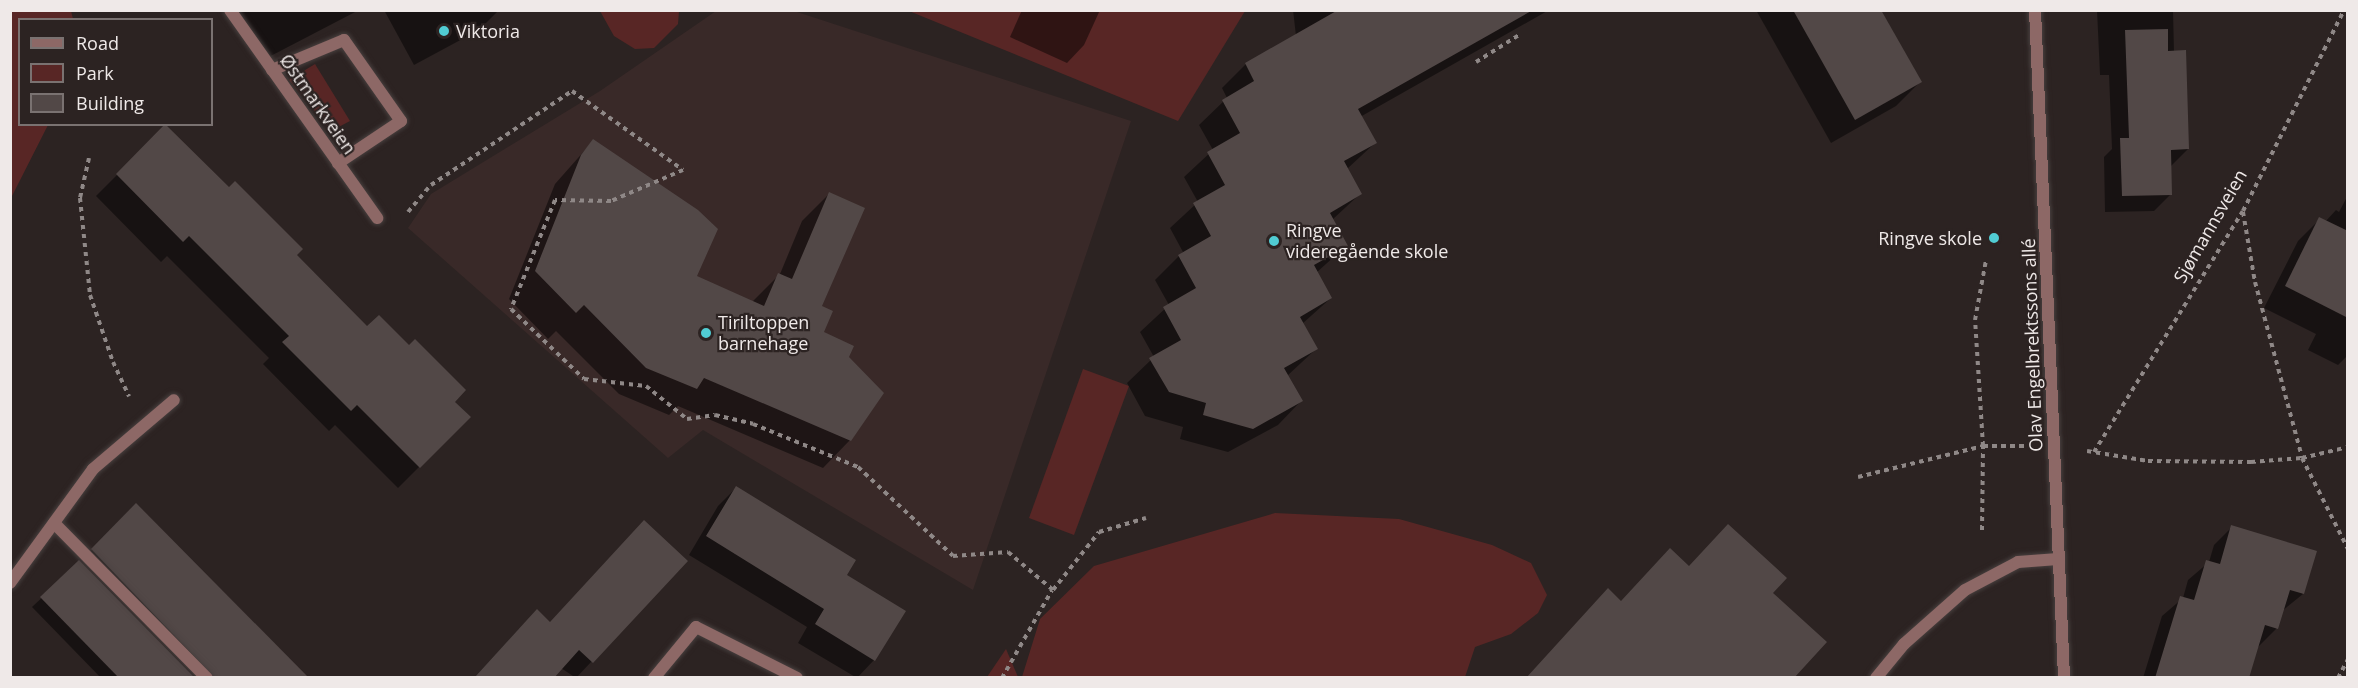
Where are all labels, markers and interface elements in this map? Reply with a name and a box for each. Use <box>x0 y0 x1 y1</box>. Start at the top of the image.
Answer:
legend <box>18 18 213 126</box>
place label: Viktoria <box>456 20 520 42</box>
marker: Viktoria <box>437 24 451 38</box>
text: Road <box>76 31 119 55</box>
street label: Østmarkveien <box>276 50 360 158</box>
text: Park <box>76 61 114 85</box>
text: Building <box>76 91 144 115</box>
street label: Sjømannsveien <box>2169 165 2251 287</box>
place label: Ringve videregående skole <box>1286 220 1448 262</box>
place label: Ringve skole <box>1878 227 1982 249</box>
marker: Ringve skole <box>1987 231 2001 245</box>
marker: Ringve videregående skole <box>1267 234 1281 248</box>
street label: Olav Engelbrektssons allé <box>2017 238 2047 452</box>
place label: Tiriltoppen barnehage <box>718 312 809 354</box>
marker: Tiriltoppen barnehage <box>699 326 713 340</box>

